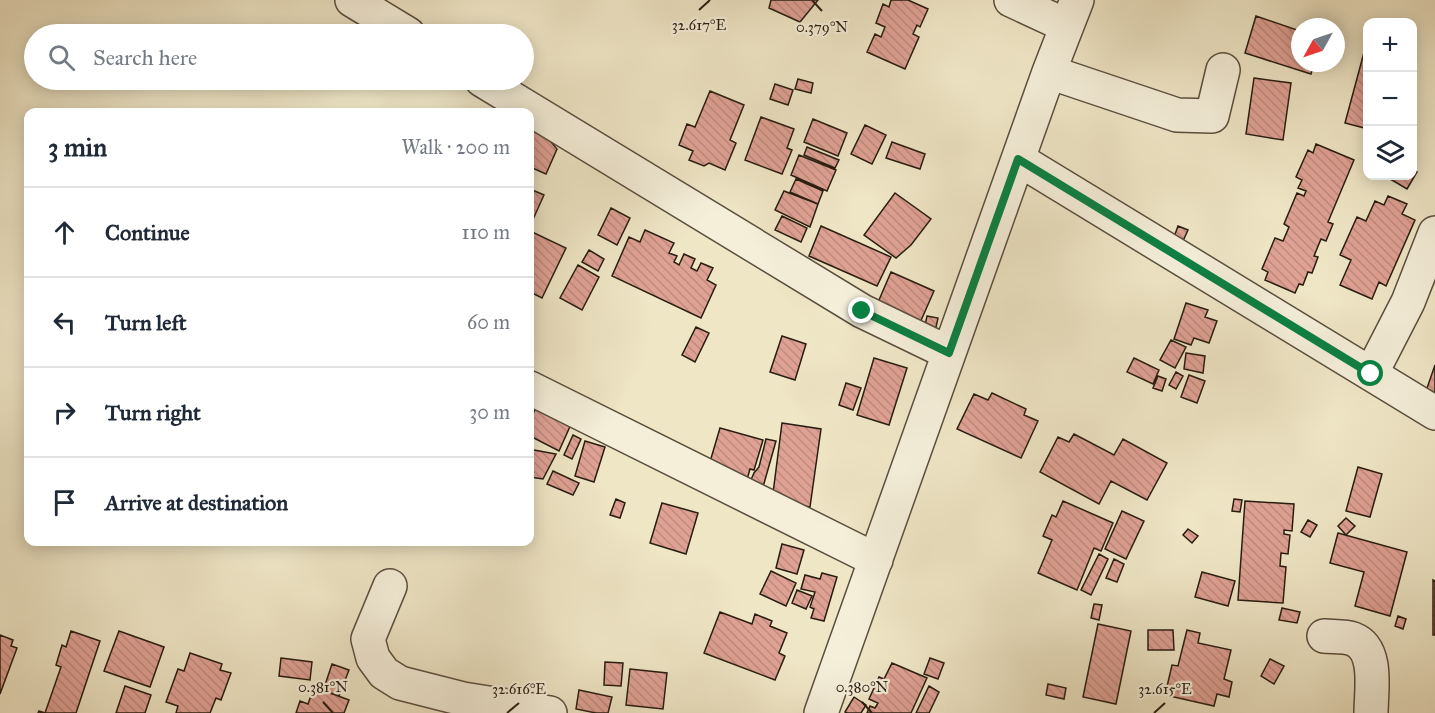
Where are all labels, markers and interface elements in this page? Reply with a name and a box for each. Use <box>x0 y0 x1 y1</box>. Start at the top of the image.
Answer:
text: 32.617°E <box>672 16 727 34</box>
text: 0.379°N <box>796 18 848 36</box>
north arrow <box>1291 18 1345 72</box>
map controls <box>1363 18 1417 180</box>
button: + <box>1363 18 1417 72</box>
search box <box>24 24 534 90</box>
icon: search <box>45 41 78 74</box>
text: Search here <box>93 44 197 71</box>
button: − <box>1363 72 1417 126</box>
button: layers <box>1363 126 1417 180</box>
text: 3 min <box>48 131 107 163</box>
text: Walk · 200 m <box>402 135 510 159</box>
icon: ahead <box>48 216 81 249</box>
text: Continue <box>105 219 190 246</box>
text: 110 m <box>462 220 510 244</box>
route end <box>848 297 874 323</box>
icon: left <box>48 306 81 339</box>
text: Turn left <box>105 309 187 336</box>
text: 60 m <box>467 310 510 334</box>
route start <box>1357 360 1383 386</box>
icon: right <box>48 396 81 429</box>
text: Turn right <box>105 399 201 426</box>
text: 30 m <box>469 400 510 424</box>
icon: arrive <box>48 486 81 519</box>
text: Arrive at destination <box>105 489 288 516</box>
text: 0.381°N <box>298 678 348 696</box>
text: 0.380°N <box>836 678 889 696</box>
text: 32.616°E <box>492 680 546 698</box>
text: 32.615°E <box>1138 680 1192 698</box>

